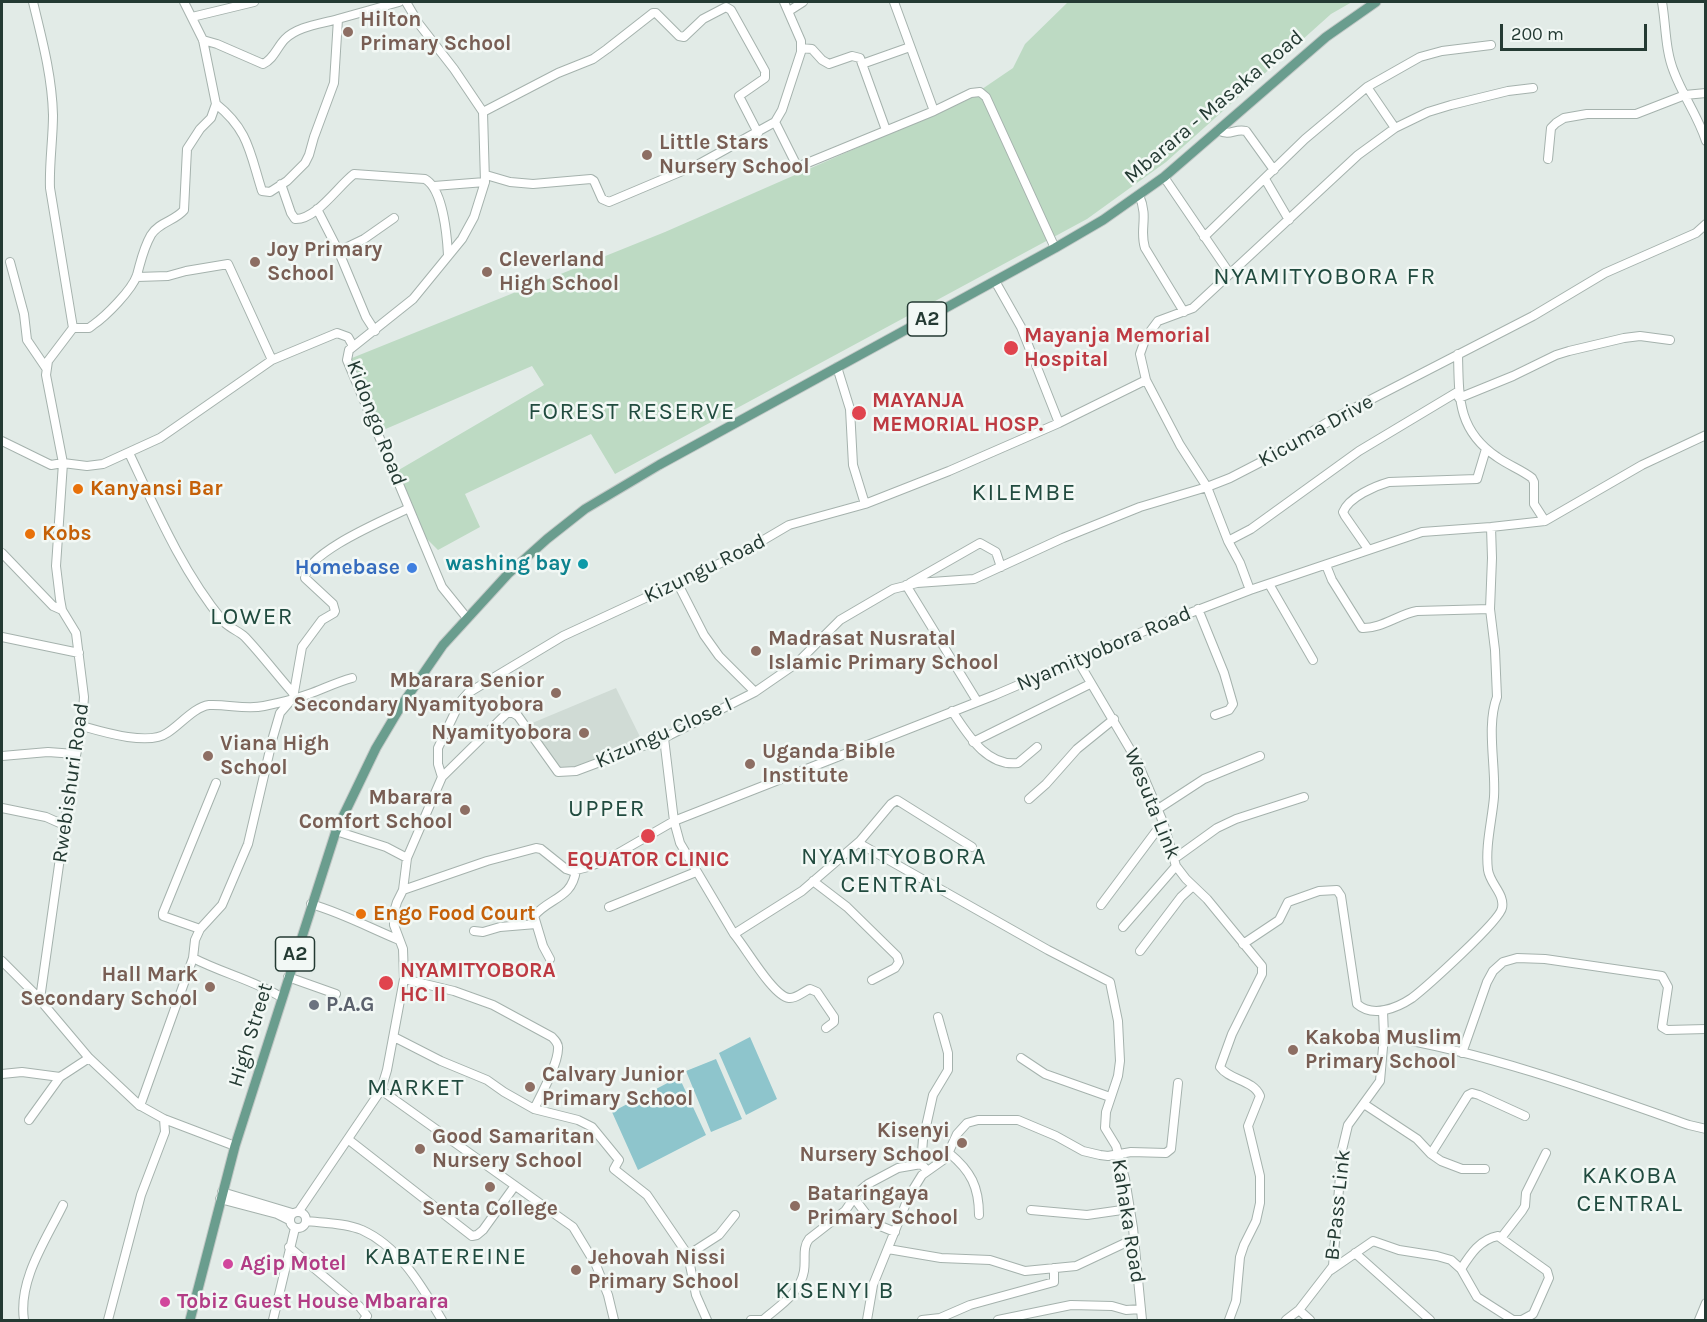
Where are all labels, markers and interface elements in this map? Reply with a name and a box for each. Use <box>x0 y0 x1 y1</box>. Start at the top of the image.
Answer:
place label: Hilton Primary School <box>360 7 511 57</box>
scale bar <box>1503 12 1650 50</box>
text: 200 m <box>1511 23 1564 45</box>
marker: Hilton Primary School <box>341 25 355 39</box>
street label: Mbarara - Masaka Road <box>1119 25 1309 189</box>
place label: Little Stars Nursery School <box>659 130 810 180</box>
marker: Little Stars Nursery School <box>640 148 654 162</box>
place label: Joy Primary School <box>267 237 382 287</box>
place label: Cleverland High School <box>499 247 619 297</box>
marker: Joy Primary School <box>248 255 262 269</box>
district label: NYAMITYOBORA FR <box>1213 263 1437 291</box>
marker: Cleverland High School <box>480 265 494 279</box>
road number: A2 <box>908 302 946 336</box>
place label: Mayanja Memorial Hospital <box>1024 323 1210 373</box>
marker: Mayanja Memorial Hospital <box>1002 339 1020 357</box>
street label: Kidongo Road <box>341 357 411 489</box>
place label: MAYANJA MEMORIAL HOSP. <box>872 388 1043 438</box>
street label: Kicuma Drive <box>1254 389 1378 473</box>
district label: FOREST RESERVE <box>528 398 736 426</box>
marker: MAYANJA MEMORIAL HOSP. <box>850 404 868 422</box>
place label: Kanyansi Bar <box>90 476 222 502</box>
district label: KILEMBE <box>971 479 1077 507</box>
marker: Kanyansi Bar <box>71 482 85 496</box>
place label: Kobs <box>42 521 92 547</box>
marker: Kobs <box>23 527 37 541</box>
street label: Kizungu Road <box>640 529 770 609</box>
place label: washing bay <box>445 551 571 577</box>
place label: Homebase <box>295 555 400 581</box>
marker: washing bay <box>576 557 590 571</box>
marker: Homebase <box>405 561 419 575</box>
street label: Nyamityobora Road <box>1013 601 1195 697</box>
district label: LOWER <box>210 603 294 631</box>
place label: Madrasat Nusratal Islamic Primary School <box>768 626 999 676</box>
marker: Madrasat Nusratal Islamic Primary School <box>749 644 763 658</box>
place label: Mbarara Senior Secondary Nyamityobora <box>293 668 544 718</box>
marker: Mbarara Senior Secondary Nyamityobora <box>549 686 563 700</box>
street label: Kizungu Close I <box>592 692 736 774</box>
street label: Rwebishuri Road <box>47 701 95 865</box>
place label: Nyamityobora <box>431 720 572 746</box>
marker: Nyamityobora <box>577 726 591 740</box>
place label: Viana High School <box>220 731 330 781</box>
place label: Uganda Bible Institute <box>762 739 895 789</box>
street label: Wesuta Link <box>1118 745 1186 863</box>
marker: Viana High School <box>201 749 215 763</box>
marker: Uganda Bible Institute <box>743 757 757 771</box>
place label: Mbarara Comfort School <box>299 785 453 835</box>
district label: UPPER <box>568 795 646 823</box>
marker: Mbarara Comfort School <box>458 803 472 817</box>
marker: EQUATOR CLINIC <box>639 827 657 845</box>
district label: NYAMITYOBORA CENTRAL <box>801 843 987 899</box>
place label: EQUATOR CLINIC <box>567 847 729 873</box>
place label: Engo Food Court <box>373 901 535 927</box>
marker: Engo Food Court <box>354 907 368 921</box>
road number: A2 <box>276 937 314 971</box>
place label: NYAMITYOBORA HC II <box>400 958 556 1008</box>
place label: Hall Mark Secondary School <box>20 962 198 1012</box>
marker: NYAMITYOBORA HC II <box>377 974 395 992</box>
marker: Hall Mark Secondary School <box>203 980 217 994</box>
street label: High Street <box>223 980 279 1090</box>
place label: P.A.G <box>326 992 375 1018</box>
marker: P.A.G <box>307 998 321 1012</box>
place label: Kakoba Muslim Primary School <box>1305 1025 1462 1075</box>
marker: Kakoba Muslim Primary School <box>1286 1043 1300 1057</box>
place label: Calvary Junior Primary School <box>542 1062 693 1112</box>
district label: MARKET <box>367 1074 465 1102</box>
marker: Calvary Junior Primary School <box>523 1080 537 1094</box>
place label: Kisenyi Nursery School <box>799 1118 950 1168</box>
place label: Good Samaritan Nursery School <box>432 1124 595 1174</box>
marker: Kisenyi Nursery School <box>955 1136 969 1150</box>
marker: Good Samaritan Nursery School <box>413 1142 427 1156</box>
street label: B-Pass Link <box>1320 1148 1356 1262</box>
street label: Kahaka Road <box>1106 1157 1150 1285</box>
district label: KAKOBA CENTRAL <box>1577 1162 1683 1218</box>
marker: Senta College <box>483 1180 497 1194</box>
place label: Bataringaya Primary School <box>807 1181 958 1231</box>
place label: Senta College <box>422 1196 558 1222</box>
marker: Bataringaya Primary School <box>788 1199 802 1213</box>
district label: KABATEREINE <box>365 1243 527 1271</box>
place label: Jehovah Nissi Primary School <box>588 1245 739 1295</box>
place label: Agip Motel <box>240 1251 346 1277</box>
marker: Agip Motel <box>221 1257 235 1271</box>
marker: Jehovah Nissi Primary School <box>569 1263 583 1277</box>
district label: KISENYI B <box>775 1277 895 1305</box>
place label: Tobiz Guest House Mbarara <box>177 1289 449 1315</box>
marker: Tobiz Guest House Mbarara <box>158 1295 172 1309</box>

